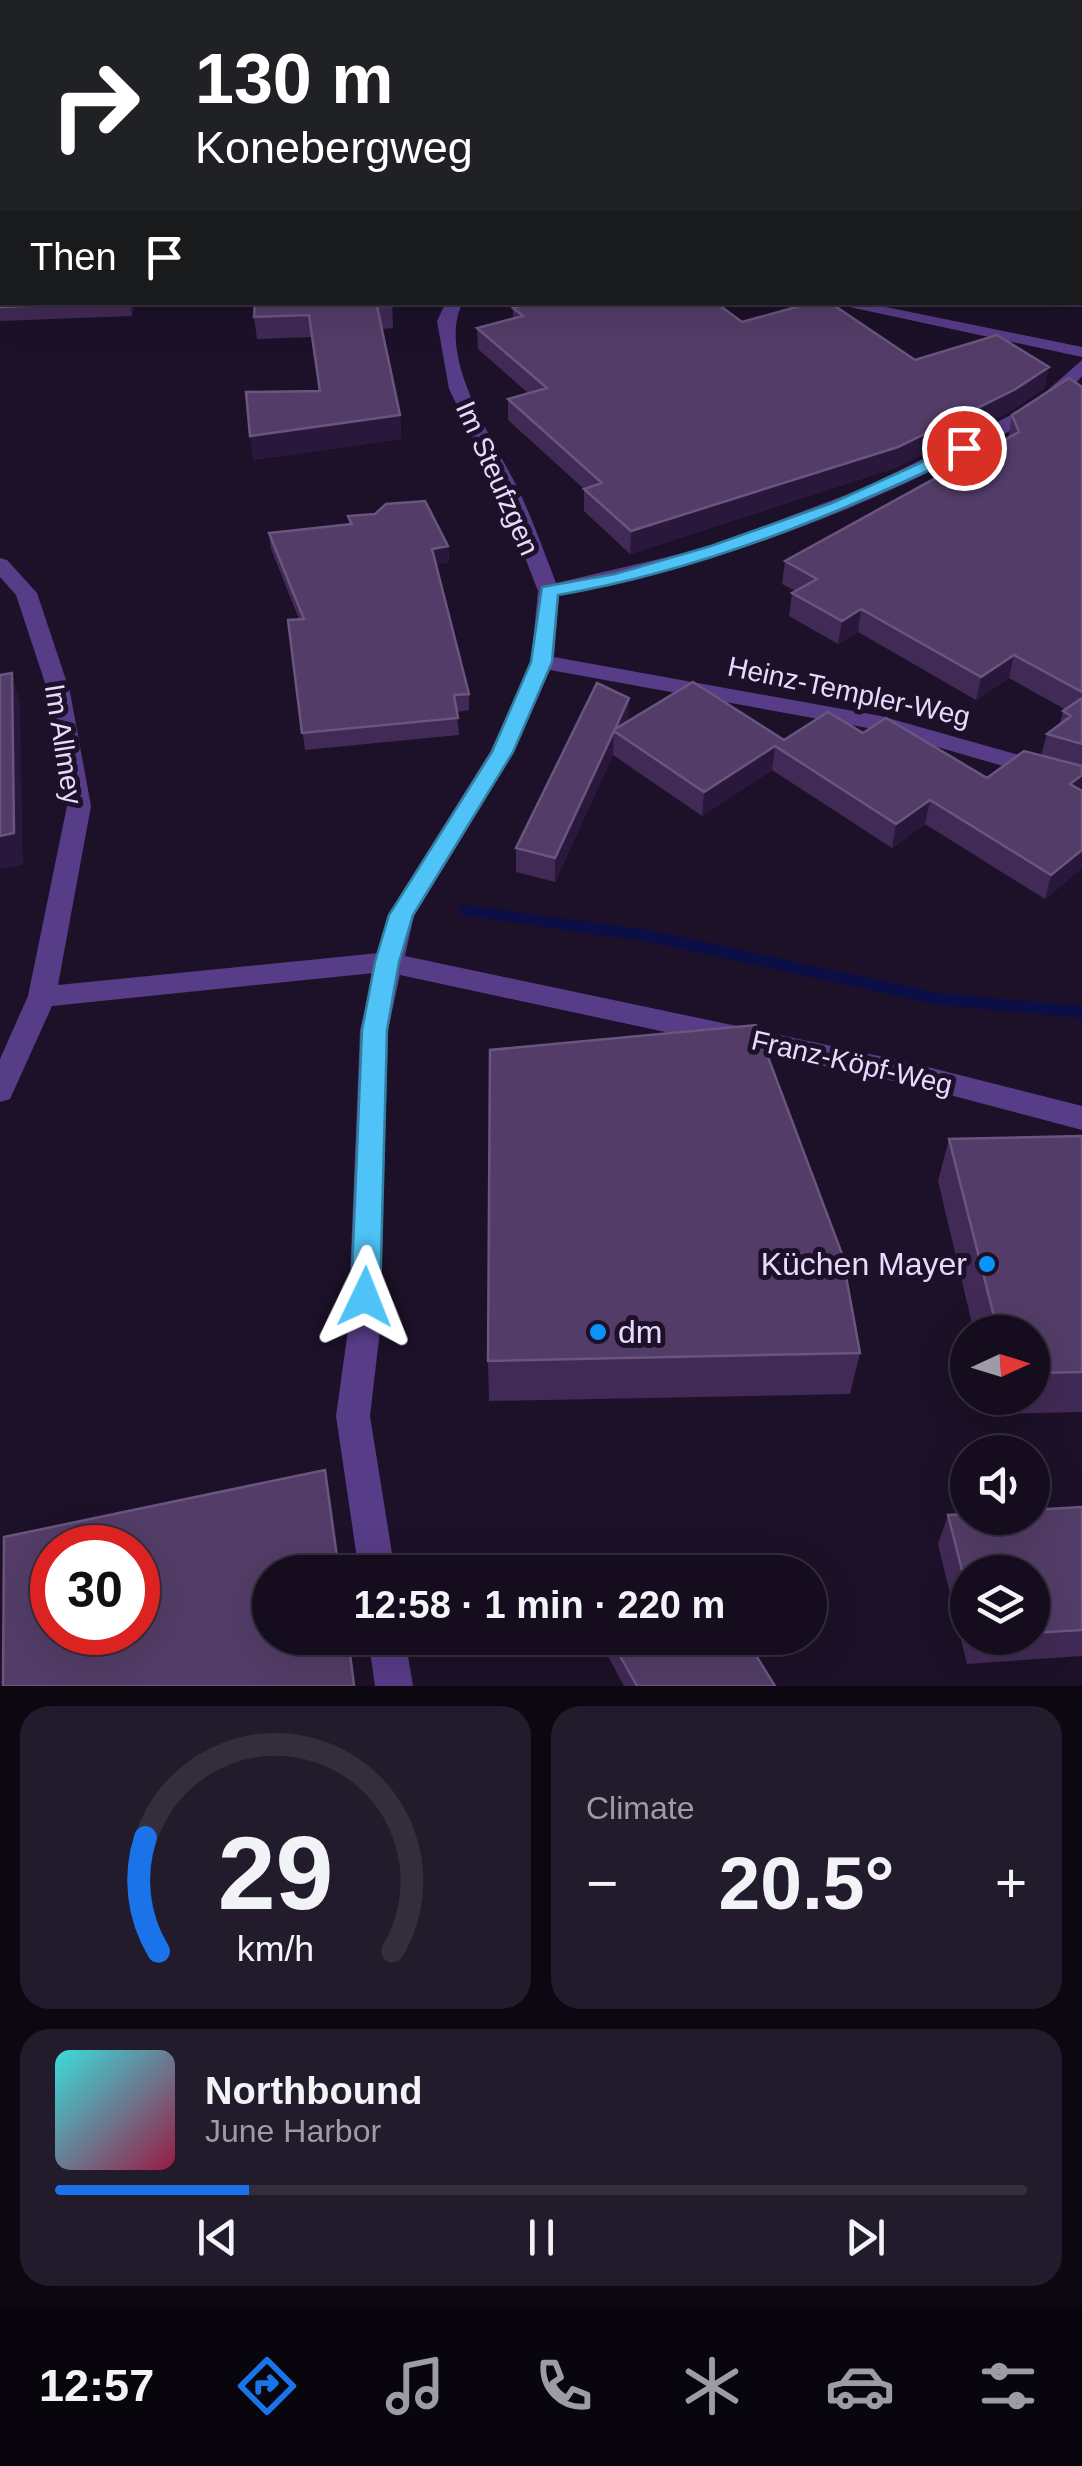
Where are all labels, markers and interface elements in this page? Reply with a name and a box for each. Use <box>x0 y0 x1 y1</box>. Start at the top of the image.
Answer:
icon: right <box>30 40 160 170</box>
text: 130 m <box>195 40 393 118</box>
text: Konebergweg <box>195 122 473 173</box>
icon: arrive <box>137 230 192 285</box>
text: Then <box>30 236 117 278</box>
street label: Im Steufzgen <box>450 397 545 560</box>
pin <box>922 406 1007 491</box>
icon: arrive <box>937 421 992 476</box>
street label: Heinz-Templer-Weg <box>725 651 973 732</box>
street label: Im Allmey <box>39 682 88 806</box>
street label: Franz-Köpf-Weg <box>749 1024 955 1101</box>
position arrow <box>313 1245 417 1349</box>
place label: Küchen Mayer <box>761 1246 967 1282</box>
marker: Küchen Mayer <box>976 1253 998 1275</box>
place label: dm <box>618 1314 662 1350</box>
north arrow <box>950 1315 1050 1415</box>
map controls <box>950 1315 1050 1655</box>
marker: dm <box>587 1321 609 1343</box>
button: sound <box>950 1435 1050 1535</box>
speed limit sign: 30 <box>30 1525 160 1655</box>
button: layers <box>950 1555 1050 1655</box>
text: 12:58 · 1 min · 220 m <box>354 1584 725 1626</box>
text: Climate <box>586 1790 694 1826</box>
text: 29 <box>218 1815 333 1931</box>
text: 20.5° <box>719 1841 894 1925</box>
text: − <box>586 1852 618 1914</box>
text: + <box>995 1852 1027 1914</box>
text: km/h <box>237 1929 314 1969</box>
text: Northbound <box>205 2070 422 2112</box>
text: June Harbor <box>205 2113 381 2149</box>
icon: previous <box>190 2210 245 2265</box>
icon: pause <box>514 2210 569 2265</box>
icon: next <box>838 2210 893 2265</box>
icon: directions <box>232 2351 302 2421</box>
icon: music <box>380 2351 450 2421</box>
icon: phone <box>529 2351 599 2421</box>
icon: climate <box>677 2351 747 2421</box>
icon: car <box>825 2351 895 2421</box>
icon: filters <box>973 2351 1043 2421</box>
text: 12:57 <box>39 2360 154 2411</box>

